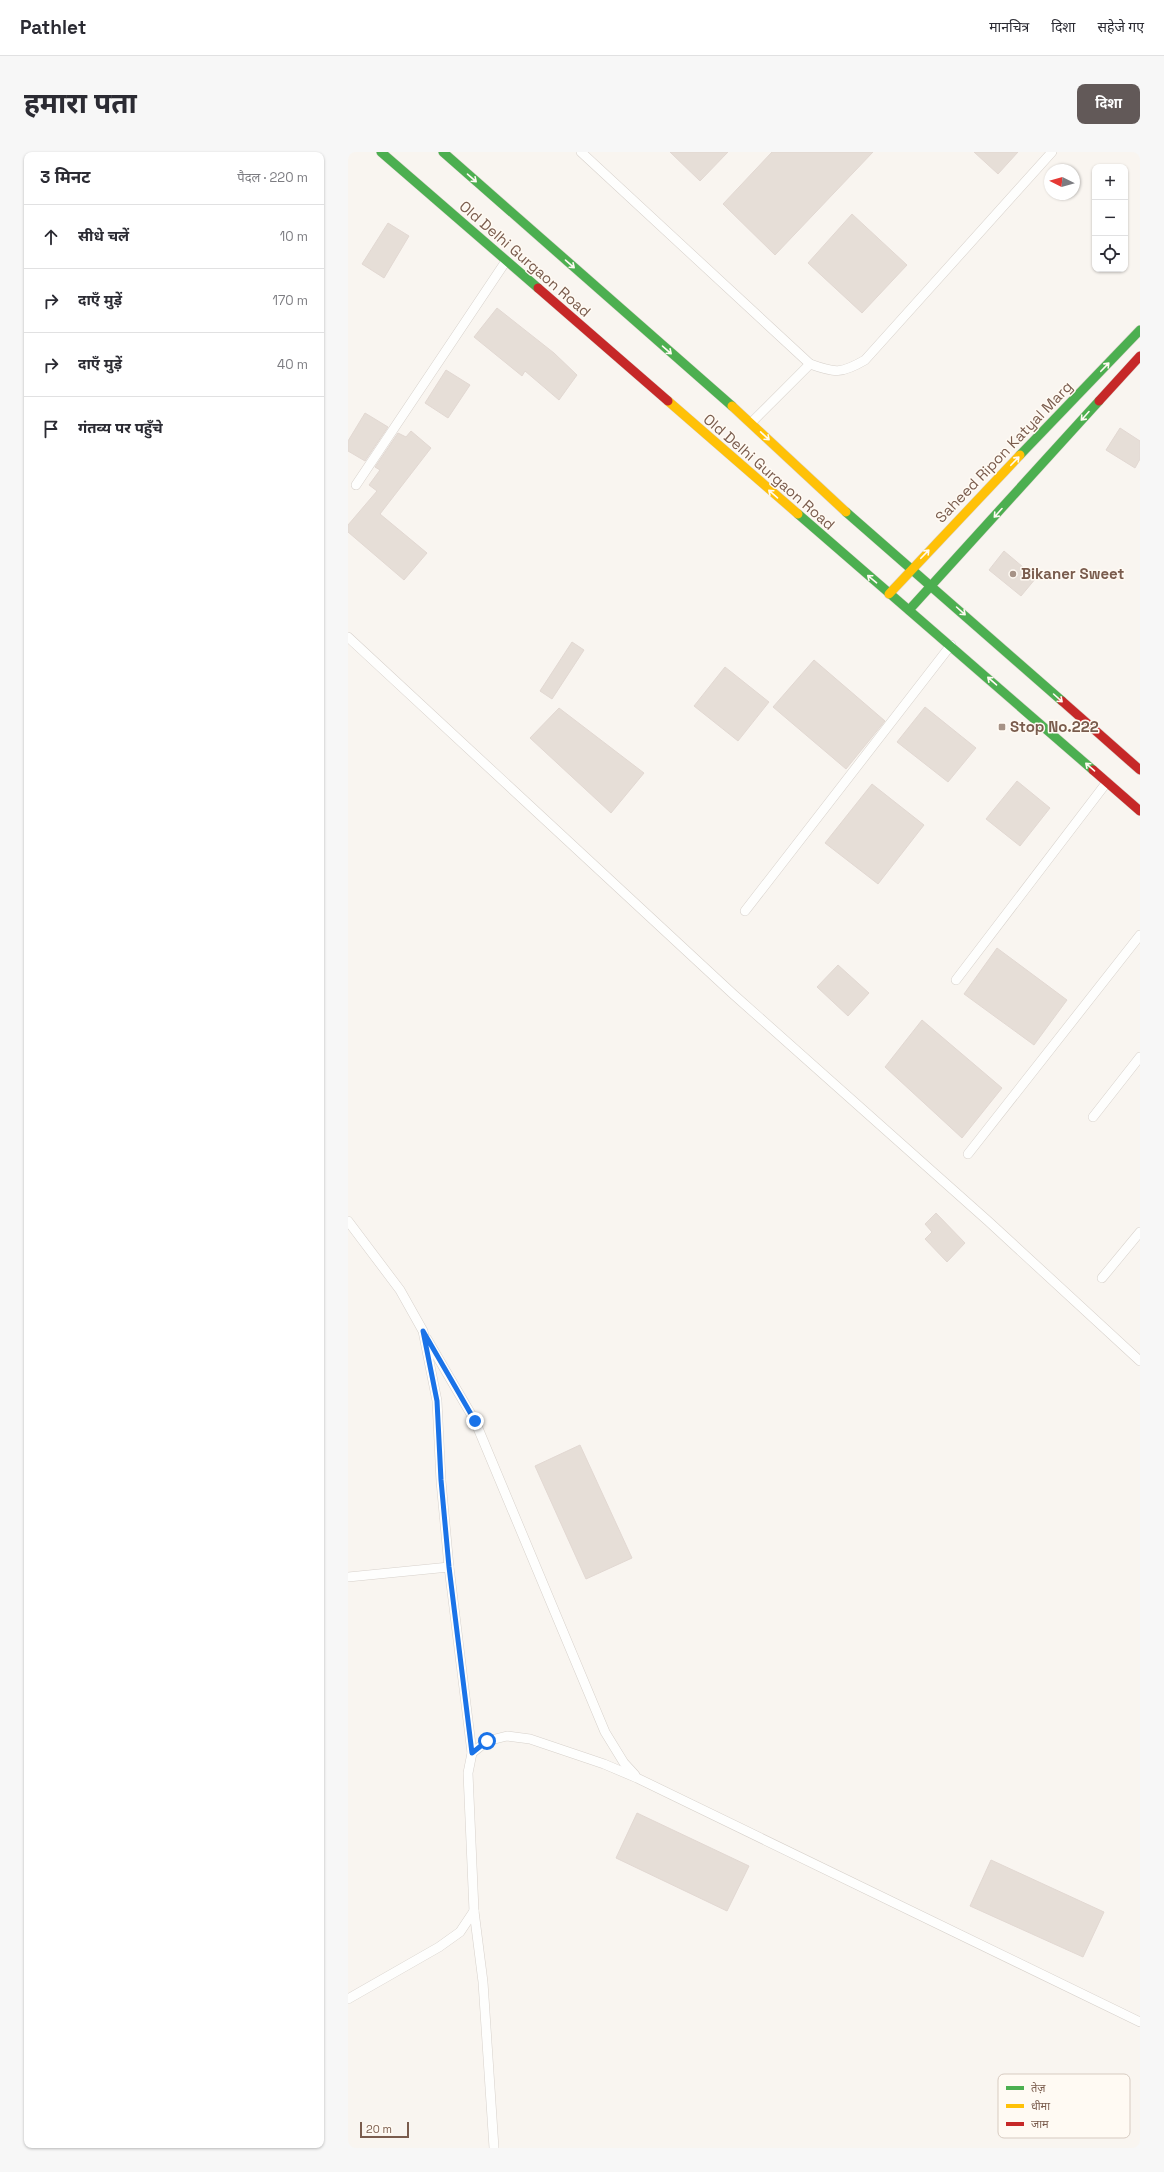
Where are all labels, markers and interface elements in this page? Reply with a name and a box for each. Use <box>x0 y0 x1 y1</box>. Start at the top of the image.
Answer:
text: Pathlet <box>20 15 86 40</box>
text: मानचित्र <box>989 18 1029 36</box>
text: दिशा <box>1051 18 1075 36</box>
text: सहेजे गए <box>1097 18 1144 36</box>
button: दिशा <box>1077 84 1140 124</box>
text: हमारा पता <box>24 85 137 121</box>
north arrow <box>1044 164 1080 200</box>
map controls <box>1092 164 1128 272</box>
button: + <box>1092 164 1128 200</box>
text: 3 मिनट <box>40 166 90 188</box>
text: पैदल · 220 m <box>237 169 308 186</box>
one-way arrow <box>467 173 477 182</box>
street label: Old Delhi Gurgaon Road <box>456 196 595 321</box>
button: − <box>1092 200 1128 236</box>
icon: ahead <box>40 226 62 248</box>
text: सीधे चलें <box>78 226 129 245</box>
text: 10 m <box>280 228 308 245</box>
button: locate <box>1092 236 1128 272</box>
one-way arrow <box>565 259 575 268</box>
icon: right <box>40 290 62 312</box>
text: दाएँ मुड़ें <box>78 290 122 309</box>
text: 170 m <box>272 292 308 309</box>
one-way arrow <box>662 345 673 354</box>
icon: right <box>40 354 62 376</box>
text: दाएँ मुड़ें <box>78 354 122 373</box>
text: 40 m <box>277 356 308 373</box>
one-way arrow <box>1100 362 1110 372</box>
street label: Saheed Ripon Katyal Marg <box>931 377 1076 526</box>
street label: Old Delhi Gurgaon Road <box>700 409 839 534</box>
one-way arrow <box>1081 411 1090 422</box>
icon: arrive <box>40 418 62 440</box>
text: गंतव्य पर पहुँचे <box>78 418 163 437</box>
one-way arrow <box>760 431 770 441</box>
one-way arrow <box>1010 456 1019 466</box>
one-way arrow <box>768 489 778 499</box>
one-way arrow <box>994 507 1003 517</box>
one-way arrow <box>920 549 930 559</box>
place label: Bikaner Sweet <box>1021 564 1124 583</box>
marker: Bikaner Sweet <box>1008 569 1018 579</box>
one-way arrow <box>866 574 877 583</box>
one-way arrow <box>956 607 966 616</box>
one-way arrow <box>987 677 997 686</box>
one-way arrow <box>1053 693 1063 702</box>
place label: Stop No.222 <box>1010 717 1099 736</box>
marker: Stop No.222 <box>997 722 1007 732</box>
one-way arrow <box>1085 762 1095 771</box>
route end <box>466 1412 484 1430</box>
route start <box>478 1732 496 1750</box>
legend <box>998 2074 1130 2138</box>
text: तेज़ <box>1031 2081 1046 2095</box>
text: धीमा <box>1031 2099 1050 2113</box>
text: जाम <box>1031 2117 1049 2131</box>
scale bar <box>360 2120 409 2139</box>
text: 20 m <box>366 2122 392 2136</box>

